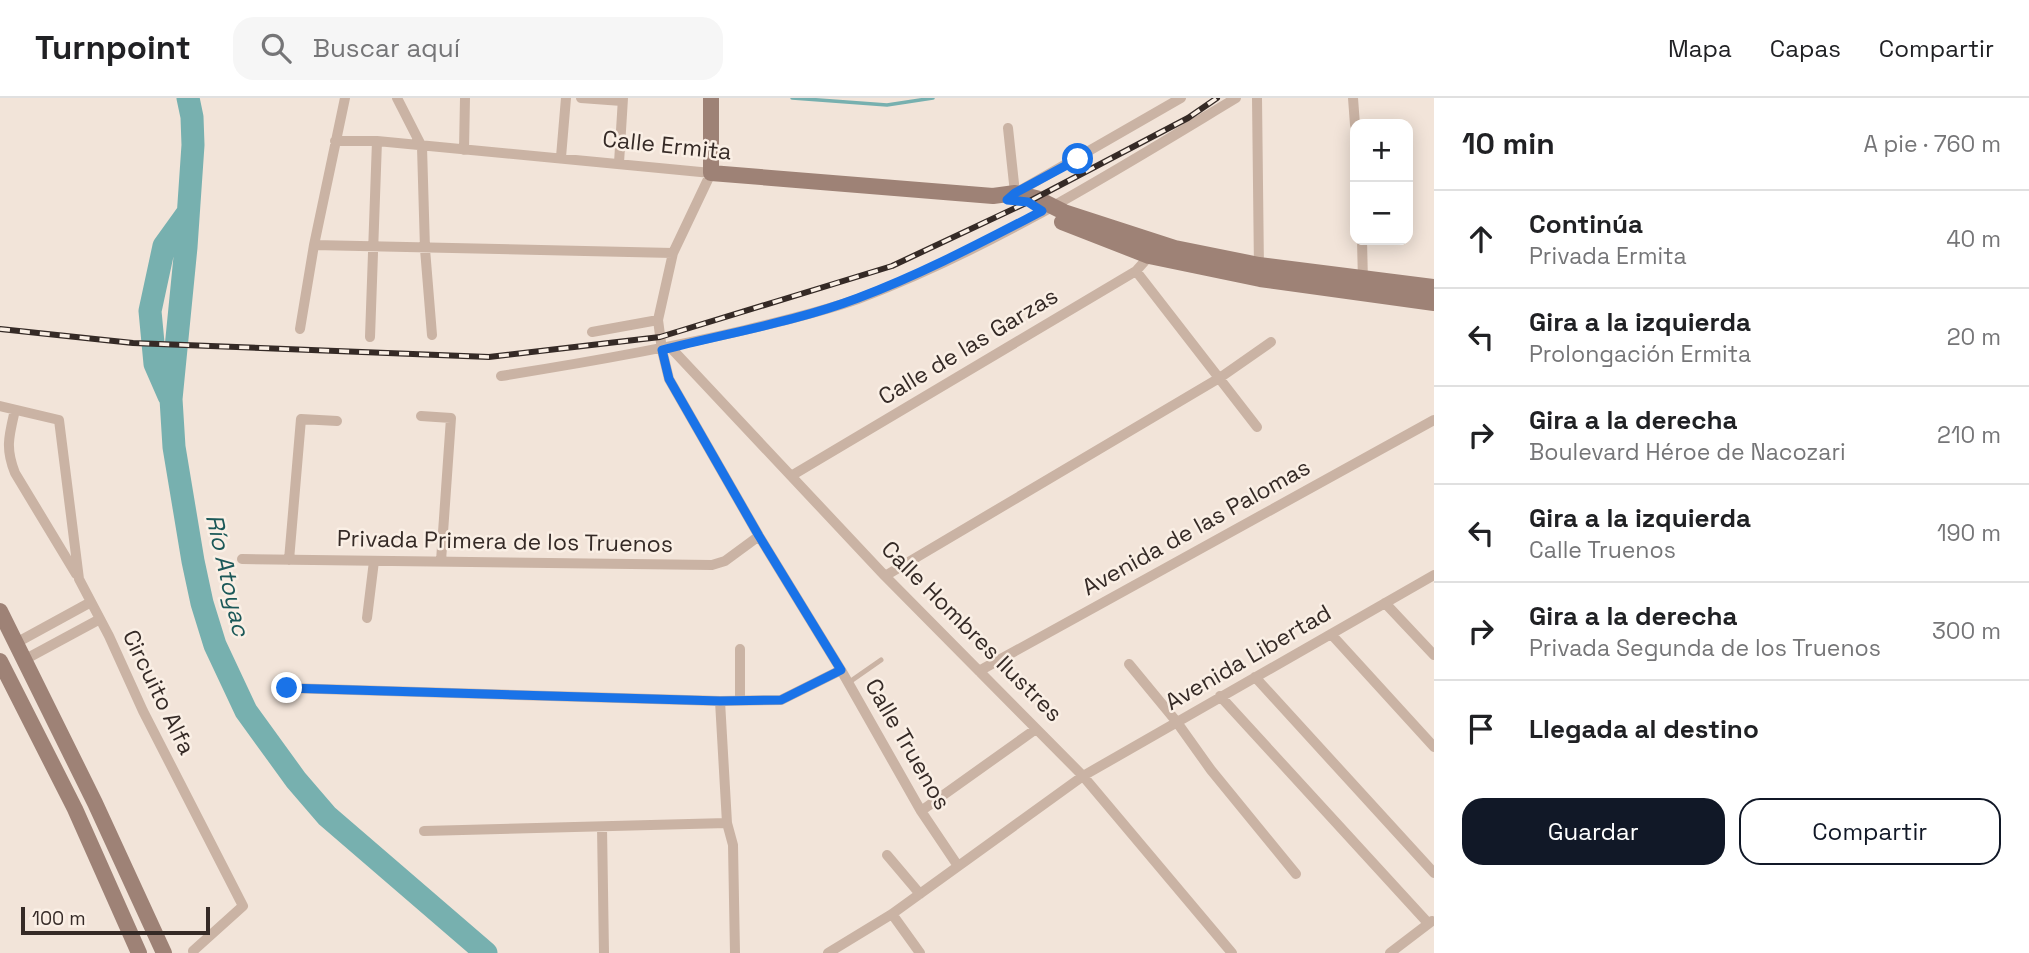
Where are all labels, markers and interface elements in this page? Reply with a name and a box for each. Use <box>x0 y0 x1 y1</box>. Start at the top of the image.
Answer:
search box <box>233 17 723 80</box>
text: Turnpoint <box>35 27 191 69</box>
icon: search <box>257 29 295 67</box>
text: Buscar aquí <box>313 31 460 65</box>
text: Mapa <box>1668 33 1732 64</box>
text: Capas <box>1770 33 1841 64</box>
text: Compartir <box>1879 33 1994 64</box>
map controls <box>1350 119 1413 245</box>
button: + <box>1350 119 1413 182</box>
street label: Calle Ermita <box>601 123 733 167</box>
text: 10 min <box>1462 124 1555 163</box>
text: A pie · 760 m <box>1863 129 2001 159</box>
route start <box>1062 143 1093 174</box>
button: − <box>1350 182 1413 245</box>
text: Continúa <box>1529 207 1643 241</box>
icon: ahead <box>1462 220 1500 258</box>
text: 40 m <box>1946 224 2001 254</box>
text: Privada Ermita <box>1529 241 1687 271</box>
street label: Calle de las Garzas <box>873 281 1063 411</box>
text: Gira a la izquierda <box>1529 305 1751 339</box>
icon: left <box>1462 318 1500 356</box>
text: 20 m <box>1947 322 2001 352</box>
text: Prolongación Ermita <box>1529 339 1751 369</box>
text: Gira a la derecha <box>1529 403 1738 437</box>
icon: right <box>1462 416 1500 454</box>
text: 210 m <box>1937 420 2001 450</box>
text: Boulevard Héroe de Nacozari <box>1529 437 1846 467</box>
street label: Avenida de las Palomas <box>1077 452 1315 602</box>
text: Gira a la izquierda <box>1529 501 1751 535</box>
water label: Río Atoyac <box>199 511 257 641</box>
icon: left <box>1462 514 1500 552</box>
text: 190 m <box>1937 518 2001 548</box>
street label: Privada Primera de los Truenos <box>337 523 673 559</box>
street label: Calle Hombres Ilustres <box>875 534 1069 728</box>
text: Calle Truenos <box>1529 535 1676 565</box>
street label: Avenida Libertad <box>1160 597 1336 717</box>
text: Gira a la derecha <box>1529 599 1738 633</box>
icon: right <box>1462 612 1500 650</box>
text: 300 m <box>1932 616 2001 646</box>
street label: Circuito Alfa <box>116 625 202 759</box>
text: Privada Segunda de los Truenos <box>1529 633 1881 663</box>
route end <box>271 672 302 703</box>
street label: Calle Truenos <box>858 673 958 815</box>
icon: arrive <box>1462 710 1500 748</box>
text: Llegada al destino <box>1529 712 1759 746</box>
button: Guardar <box>1462 798 1725 865</box>
button: Compartir <box>1739 798 2001 865</box>
scale bar <box>21 904 210 936</box>
text: 100 m <box>32 906 86 931</box>

